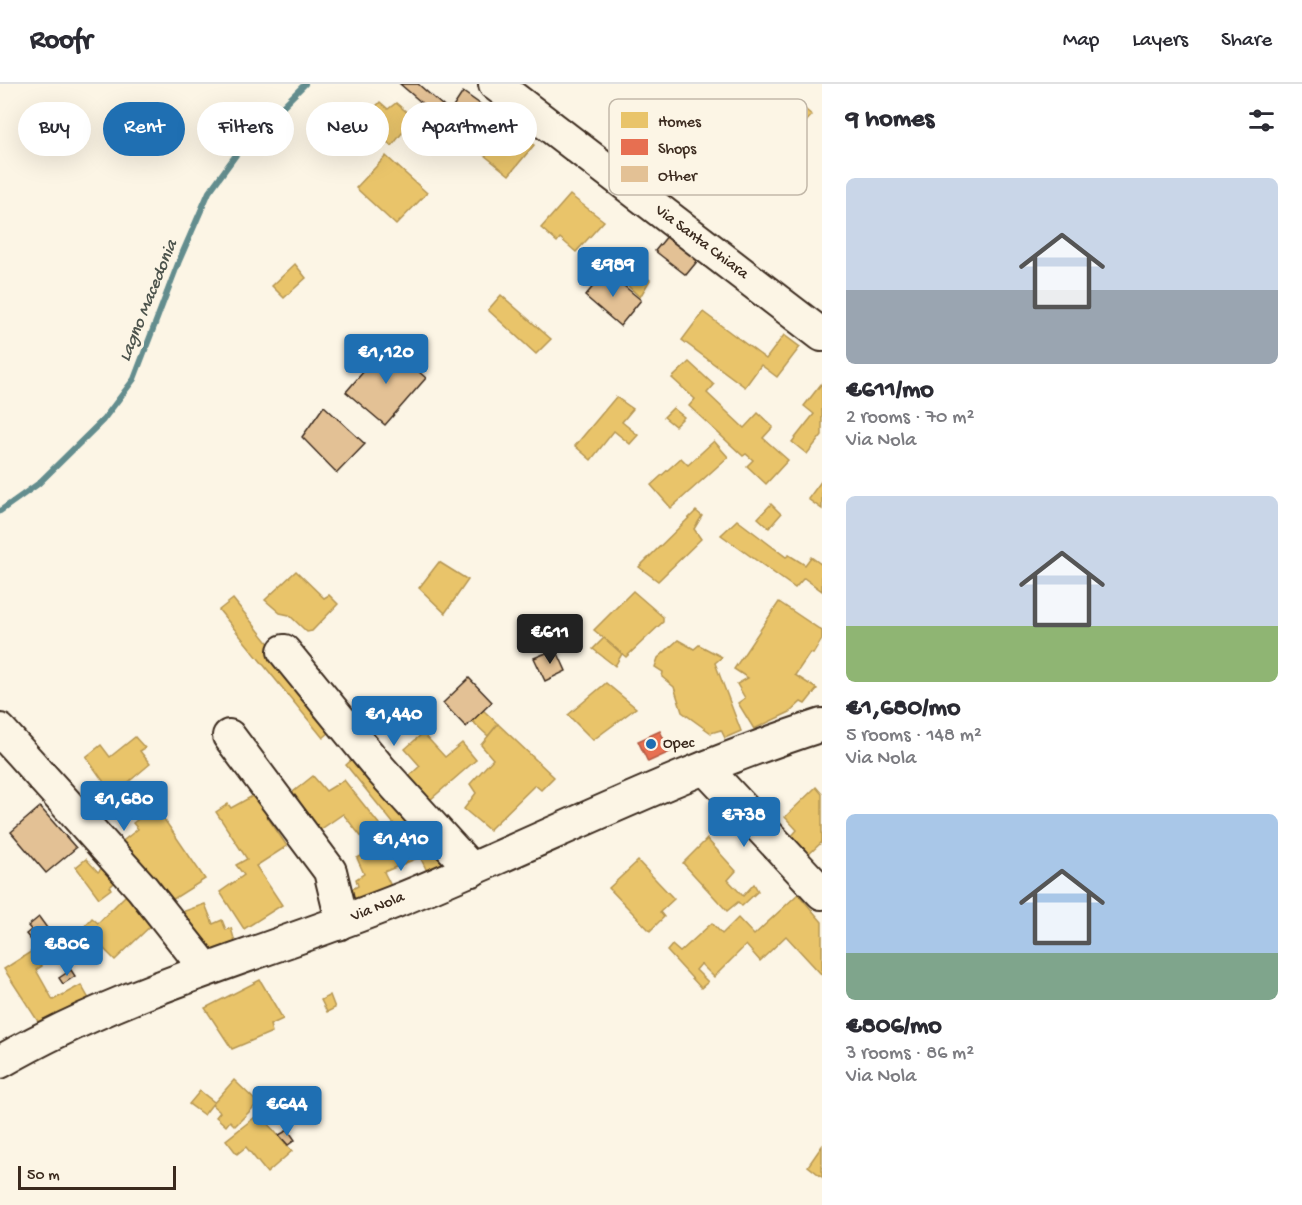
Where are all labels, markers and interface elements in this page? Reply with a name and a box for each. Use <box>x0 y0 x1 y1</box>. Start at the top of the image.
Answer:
text: Roofr <box>30 25 92 58</box>
text: Map <box>1063 29 1099 54</box>
text: Layers <box>1132 29 1188 54</box>
text: Share <box>1221 29 1272 54</box>
legend <box>609 99 807 195</box>
chip: Buy <box>18 102 91 156</box>
chip: Rent <box>103 102 185 156</box>
chip: Filters <box>197 102 294 156</box>
chip: New <box>306 102 389 156</box>
chip: Apartment <box>401 102 537 156</box>
icon: filters <box>1245 104 1278 137</box>
text: 9 homes <box>846 105 934 136</box>
text: Homes <box>658 114 702 133</box>
text: Shops <box>658 141 697 160</box>
text: Other <box>658 168 698 187</box>
street label: Via Santa Chiara <box>650 201 752 285</box>
icon: home <box>1008 217 1116 325</box>
water label: Lagno Macedonia <box>115 236 183 365</box>
pin: €989 <box>577 247 649 298</box>
text: €989 <box>592 255 634 278</box>
pin: €1,120 <box>337 334 435 385</box>
text: €1,120 <box>358 342 414 365</box>
text: €611/mo <box>846 376 934 407</box>
text: 2 rooms · 70 m² <box>846 407 974 430</box>
text: Via Nola <box>846 430 916 453</box>
icon: home <box>1008 535 1116 643</box>
pin: €611 <box>514 614 586 665</box>
text: €611 <box>531 622 569 645</box>
text: €1,680/mo <box>846 694 961 725</box>
pin: €1,440 <box>345 696 443 747</box>
text: €1,440 <box>366 704 422 727</box>
text: 5 rooms · 148 m² <box>846 725 982 748</box>
place label: Opec <box>663 735 695 754</box>
marker: Opec <box>644 737 658 751</box>
text: Via Nola <box>846 748 916 771</box>
pin: €1,680 <box>75 781 173 832</box>
text: €1,680 <box>95 789 153 812</box>
pin: €738 <box>708 797 780 848</box>
text: €738 <box>722 805 766 828</box>
pin: €1,410 <box>352 821 450 872</box>
text: €1,410 <box>373 829 429 852</box>
icon: home <box>1008 853 1116 961</box>
street label: Via Nola <box>347 888 409 928</box>
pin: €806 <box>31 926 103 977</box>
text: €806 <box>45 934 89 957</box>
text: €806/mo <box>846 1012 942 1043</box>
text: 3 rooms · 86 m² <box>846 1043 974 1066</box>
text: Via Nola <box>846 1066 916 1089</box>
pin: €644 <box>251 1086 323 1137</box>
text: €644 <box>267 1094 307 1117</box>
scale bar <box>18 1163 176 1190</box>
text: 50 m <box>27 1167 60 1186</box>

